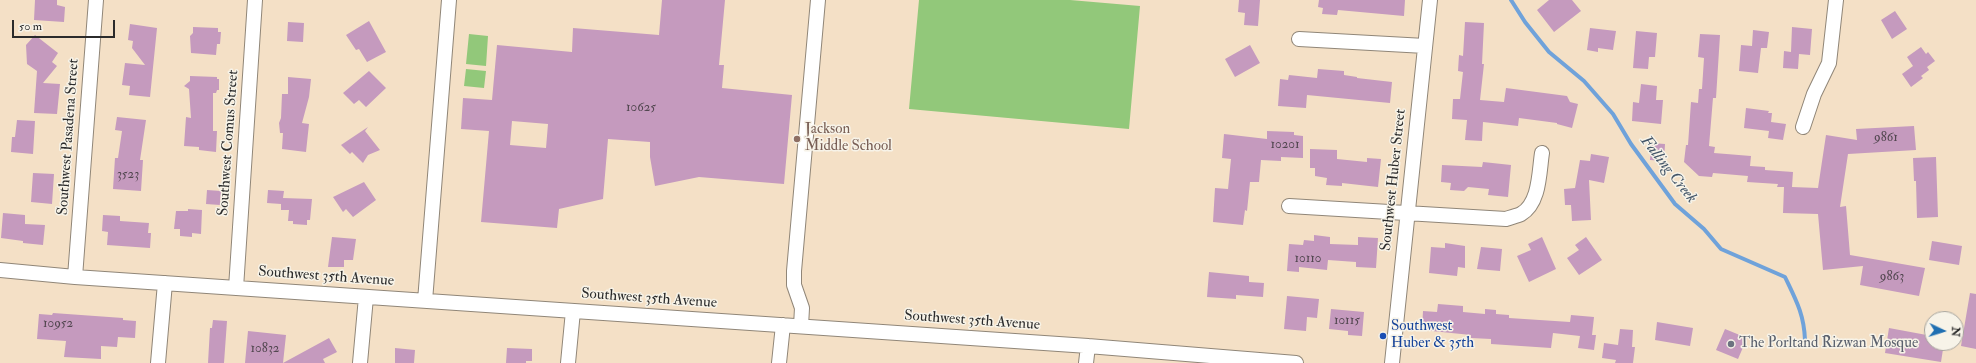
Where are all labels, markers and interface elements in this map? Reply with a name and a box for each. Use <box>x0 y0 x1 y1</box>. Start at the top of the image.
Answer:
scale bar <box>14 12 117 38</box>
text: 50 m <box>19 19 42 34</box>
street label: Southwest Pasadena Street <box>55 58 83 216</box>
street label: Southwest Comus Street <box>215 69 243 217</box>
house number: 10625 <box>626 100 656 116</box>
street label: Southwest Huber Street <box>1378 108 1410 252</box>
place label: Jackson Middle School <box>805 121 892 156</box>
house number: 9861 <box>1874 130 1898 146</box>
water label: Falling Creek <box>1636 132 1700 208</box>
marker: Jackson Middle School <box>792 134 802 144</box>
house number: 10201 <box>1270 137 1300 153</box>
house number: 3523 <box>117 167 139 183</box>
house number: 10110 <box>1294 251 1322 267</box>
street label: Southwest 35th Avenue <box>258 263 394 291</box>
house number: 9863 <box>1880 269 1904 285</box>
street label: Southwest 35th Avenue <box>581 285 717 313</box>
street label: Southwest 35th Avenue <box>904 307 1040 335</box>
north arrow <box>1924 311 1964 351</box>
house number: 10115 <box>1334 313 1360 329</box>
house number: 10952 <box>43 316 73 332</box>
place label: Southwest Huber & 35th <box>1391 318 1474 353</box>
text: N <box>1949 326 1962 337</box>
marker: Southwest Huber & 35th <box>1378 331 1388 341</box>
place label: The Porltand Rizwan Mosque <box>1739 335 1918 353</box>
marker: The Porltand Rizwan Mosque <box>1726 339 1736 349</box>
house number: 10832 <box>251 341 279 357</box>

